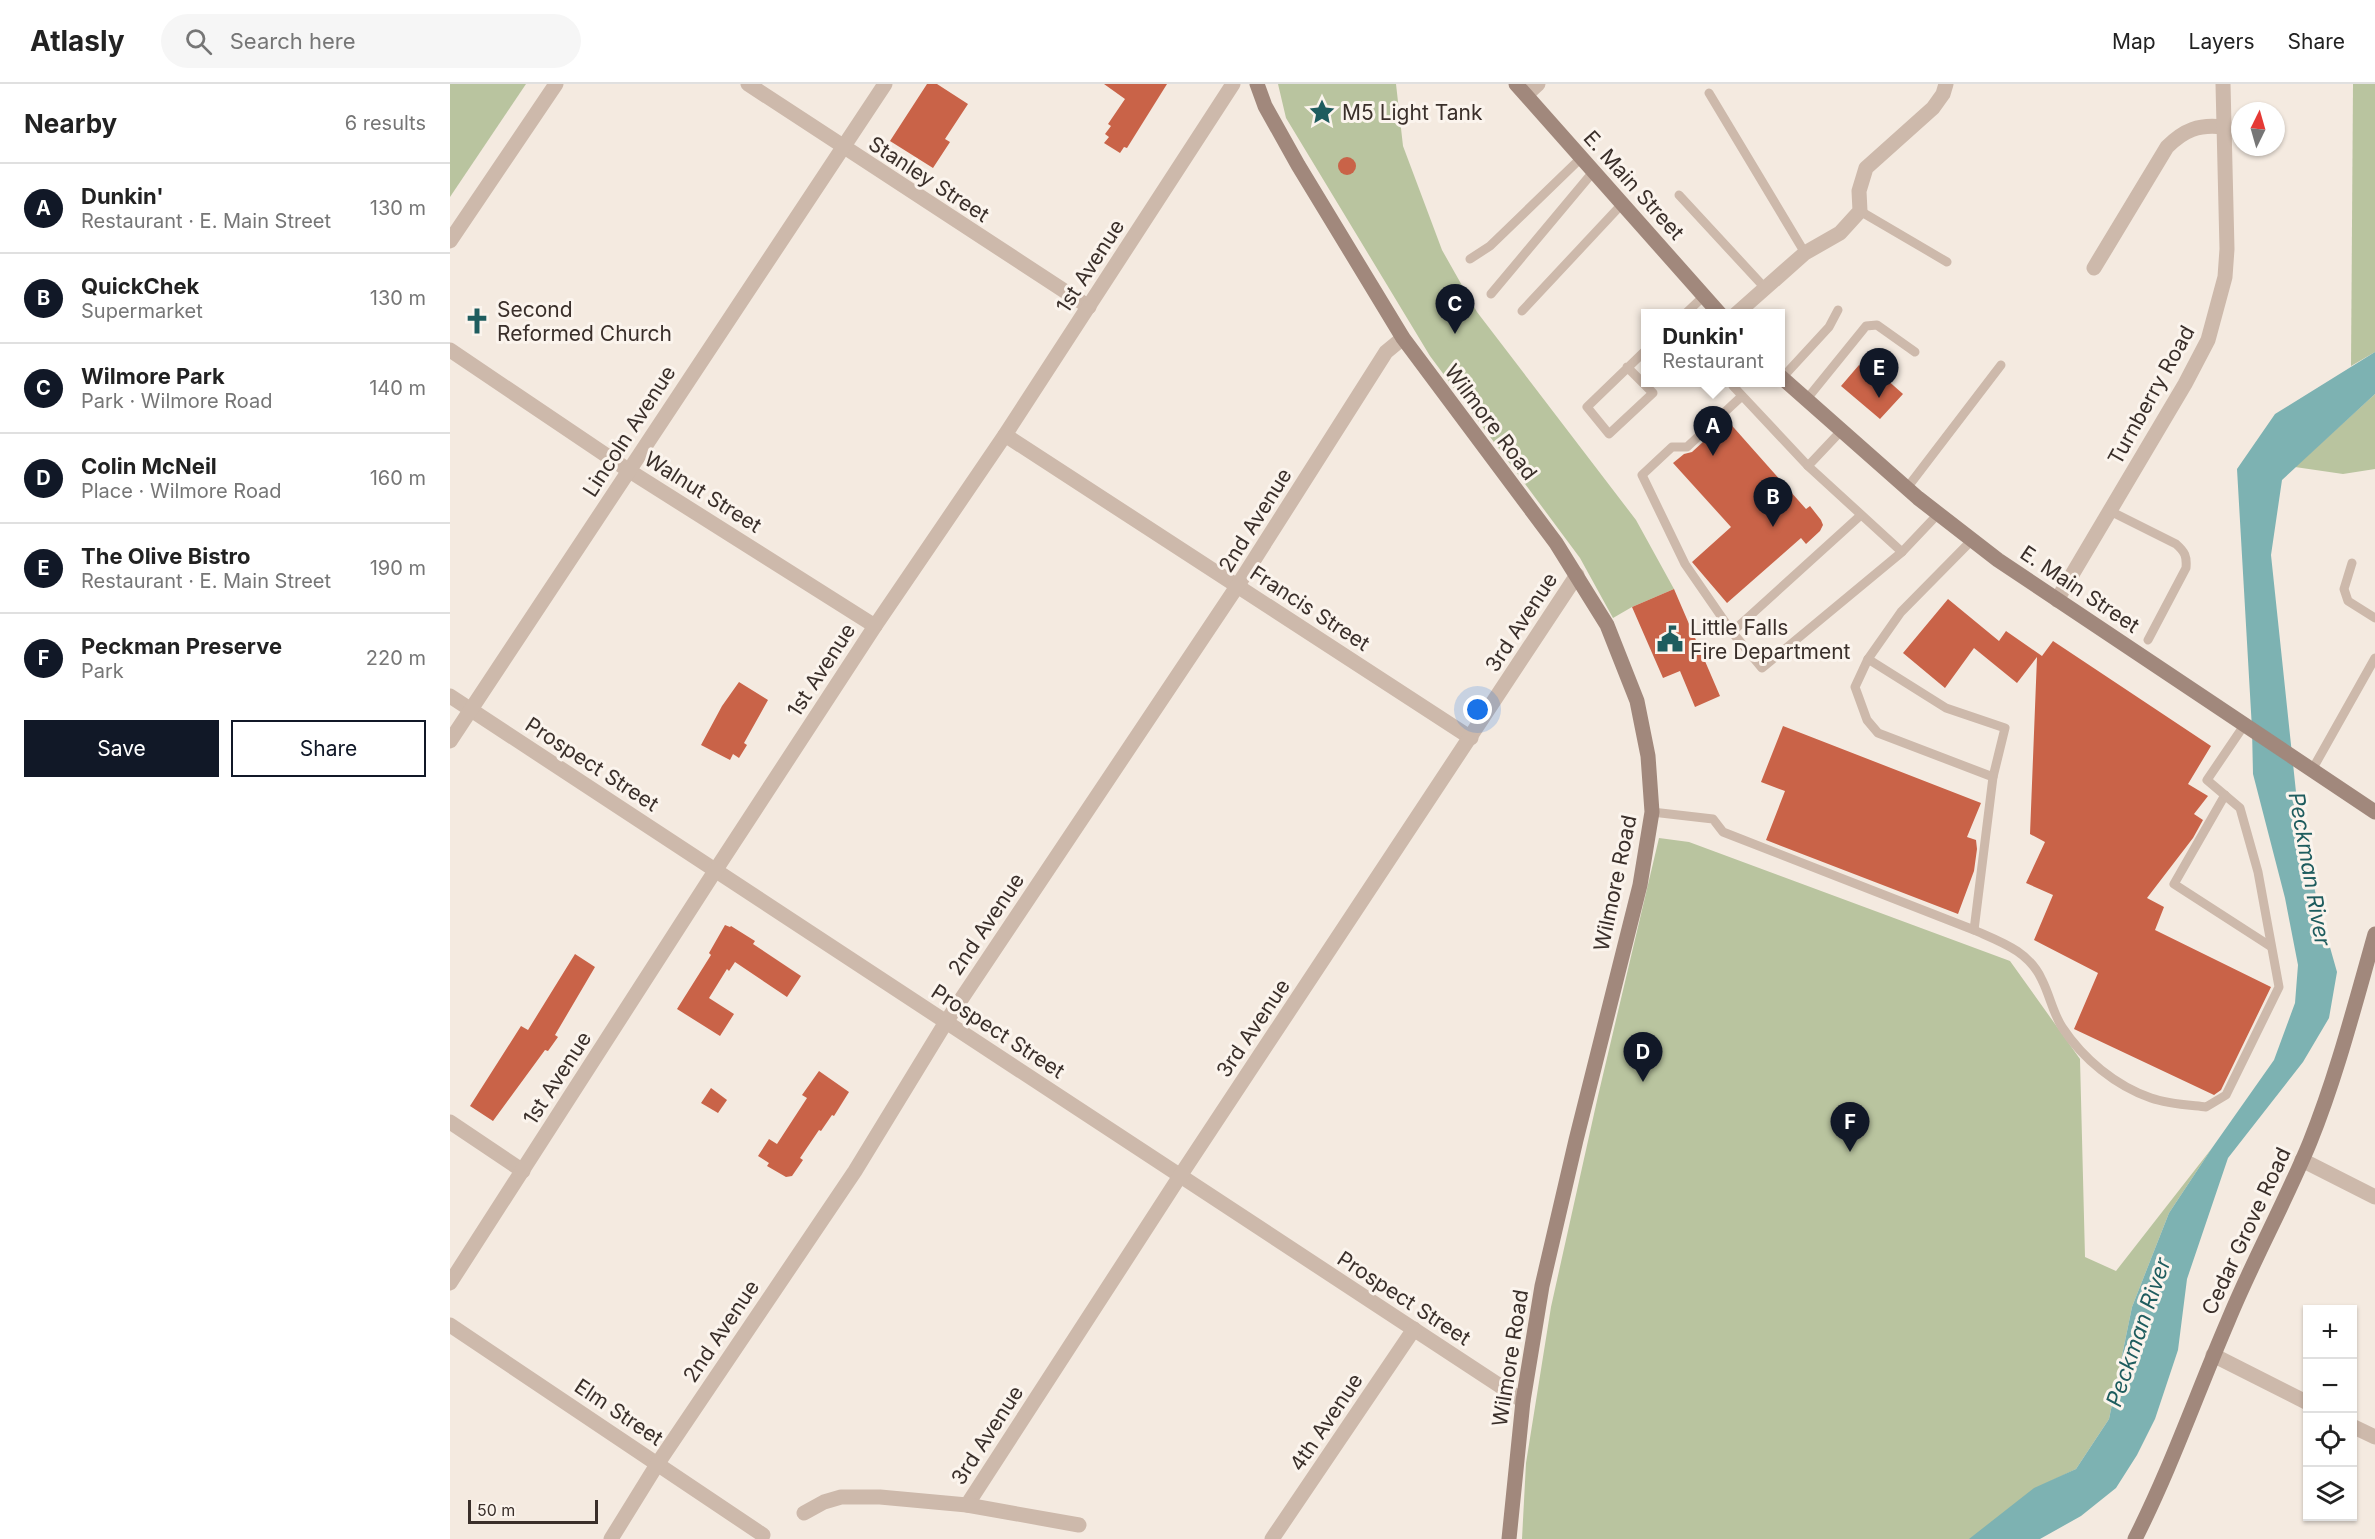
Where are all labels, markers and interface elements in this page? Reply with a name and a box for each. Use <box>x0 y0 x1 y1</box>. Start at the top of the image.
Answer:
search box <box>161 14 581 68</box>
text: Atlasly <box>30 24 125 58</box>
icon: search <box>182 25 215 58</box>
text: Search here <box>230 28 356 54</box>
text: Map <box>2112 29 2156 54</box>
text: Layers <box>2189 29 2255 54</box>
text: Share <box>2288 29 2345 54</box>
place icon: M5 Light Tank <box>1307 97 1337 127</box>
place label: M5 Light Tank <box>1342 100 1483 125</box>
north arrow <box>2231 102 2285 156</box>
text: Nearby <box>24 108 117 139</box>
text: 6 results <box>345 111 426 135</box>
street label: E. Main Street <box>1579 125 1690 245</box>
street label: Stanley Street <box>864 131 994 227</box>
text: Dunkin' <box>81 183 164 209</box>
text: A <box>36 196 51 220</box>
text: 130 m <box>370 196 426 220</box>
text: Restaurant · E. Main Street <box>81 209 331 233</box>
street label: 1st Avenue <box>1051 215 1129 317</box>
text: QuickChek <box>81 273 199 299</box>
pin: C <box>1436 284 1474 334</box>
text: B <box>37 286 50 310</box>
text: 130 m <box>370 286 426 310</box>
place label: Second Reformed Church <box>497 297 672 346</box>
text: Supermarket <box>81 299 203 323</box>
church icon: Second Reformed Church <box>462 306 492 336</box>
popup <box>1641 309 1785 387</box>
street label: Turnberry Road <box>2102 321 2200 469</box>
text: Dunkin' <box>1662 323 1745 349</box>
pin: E <box>1860 348 1898 398</box>
text: Restaurant <box>1662 349 1764 373</box>
street label: Wilmore Road <box>1439 359 1543 485</box>
street label: Lincoln Avenue <box>577 361 681 501</box>
text: Wilmore Park <box>81 363 225 389</box>
text: C <box>36 376 51 400</box>
text: 140 m <box>369 376 426 400</box>
text: Park · Wilmore Road <box>81 389 272 413</box>
pin: A <box>1694 406 1732 456</box>
street label: Walnut Street <box>640 446 766 538</box>
text: Colin McNeil <box>81 453 217 479</box>
street label: 2nd Avenue <box>1213 463 1297 577</box>
text: D <box>36 466 51 490</box>
text: 160 m <box>370 466 426 490</box>
pin: B <box>1754 478 1792 527</box>
text: Place · Wilmore Road <box>81 479 282 503</box>
street label: E. Main Street <box>2016 540 2144 638</box>
text: The Olive Bistro <box>81 543 251 569</box>
text: E <box>37 556 50 580</box>
text: 190 m <box>370 556 426 580</box>
street label: Francis Street <box>1246 560 1374 656</box>
street label: 3rd Avenue <box>1480 568 1562 676</box>
text: Restaurant · E. Main Street <box>81 569 331 593</box>
place label: Little Falls Fire Department <box>1690 615 1851 664</box>
street label: 1st Avenue <box>782 619 860 721</box>
public building icon: Little Falls Fire Department <box>1655 624 1685 654</box>
text: Peckman Preserve <box>81 633 282 659</box>
text: F <box>38 646 49 670</box>
text: 220 m <box>366 646 426 670</box>
text: Park <box>81 659 124 683</box>
your location <box>1463 695 1492 724</box>
street label: Prospect Street <box>521 712 663 816</box>
button: Save <box>24 720 219 777</box>
button: Share <box>231 720 426 777</box>
water label: Peckman River <box>2284 790 2336 949</box>
street label: Wilmore Road <box>1588 813 1642 953</box>
street label: 2nd Avenue <box>943 868 1029 980</box>
street label: 3rd Avenue <box>1211 974 1295 1082</box>
street label: Prospect Street <box>927 979 1069 1083</box>
street label: 1st Avenue <box>518 1027 596 1129</box>
pin: D <box>1624 1032 1662 1082</box>
pin: F <box>1830 1102 1870 1152</box>
street label: Cedar Grove Road <box>2196 1143 2296 1319</box>
street label: Prospect Street <box>1333 1246 1475 1350</box>
water label: Peckman River <box>2100 1254 2176 1410</box>
street label: 2nd Avenue <box>678 1275 764 1387</box>
street label: Wilmore Road <box>1487 1288 1533 1428</box>
map controls <box>2303 1305 2357 1521</box>
button: + <box>2303 1305 2357 1359</box>
button: − <box>2303 1359 2357 1413</box>
street label: 4th Avenue <box>1284 1368 1368 1476</box>
street label: Elm Street <box>570 1373 668 1451</box>
street label: 3rd Avenue <box>946 1381 1028 1489</box>
button: locate <box>2303 1413 2357 1467</box>
button: layers <box>2303 1467 2357 1521</box>
scale bar <box>468 1497 598 1524</box>
text: 50 m <box>477 1500 515 1520</box>

